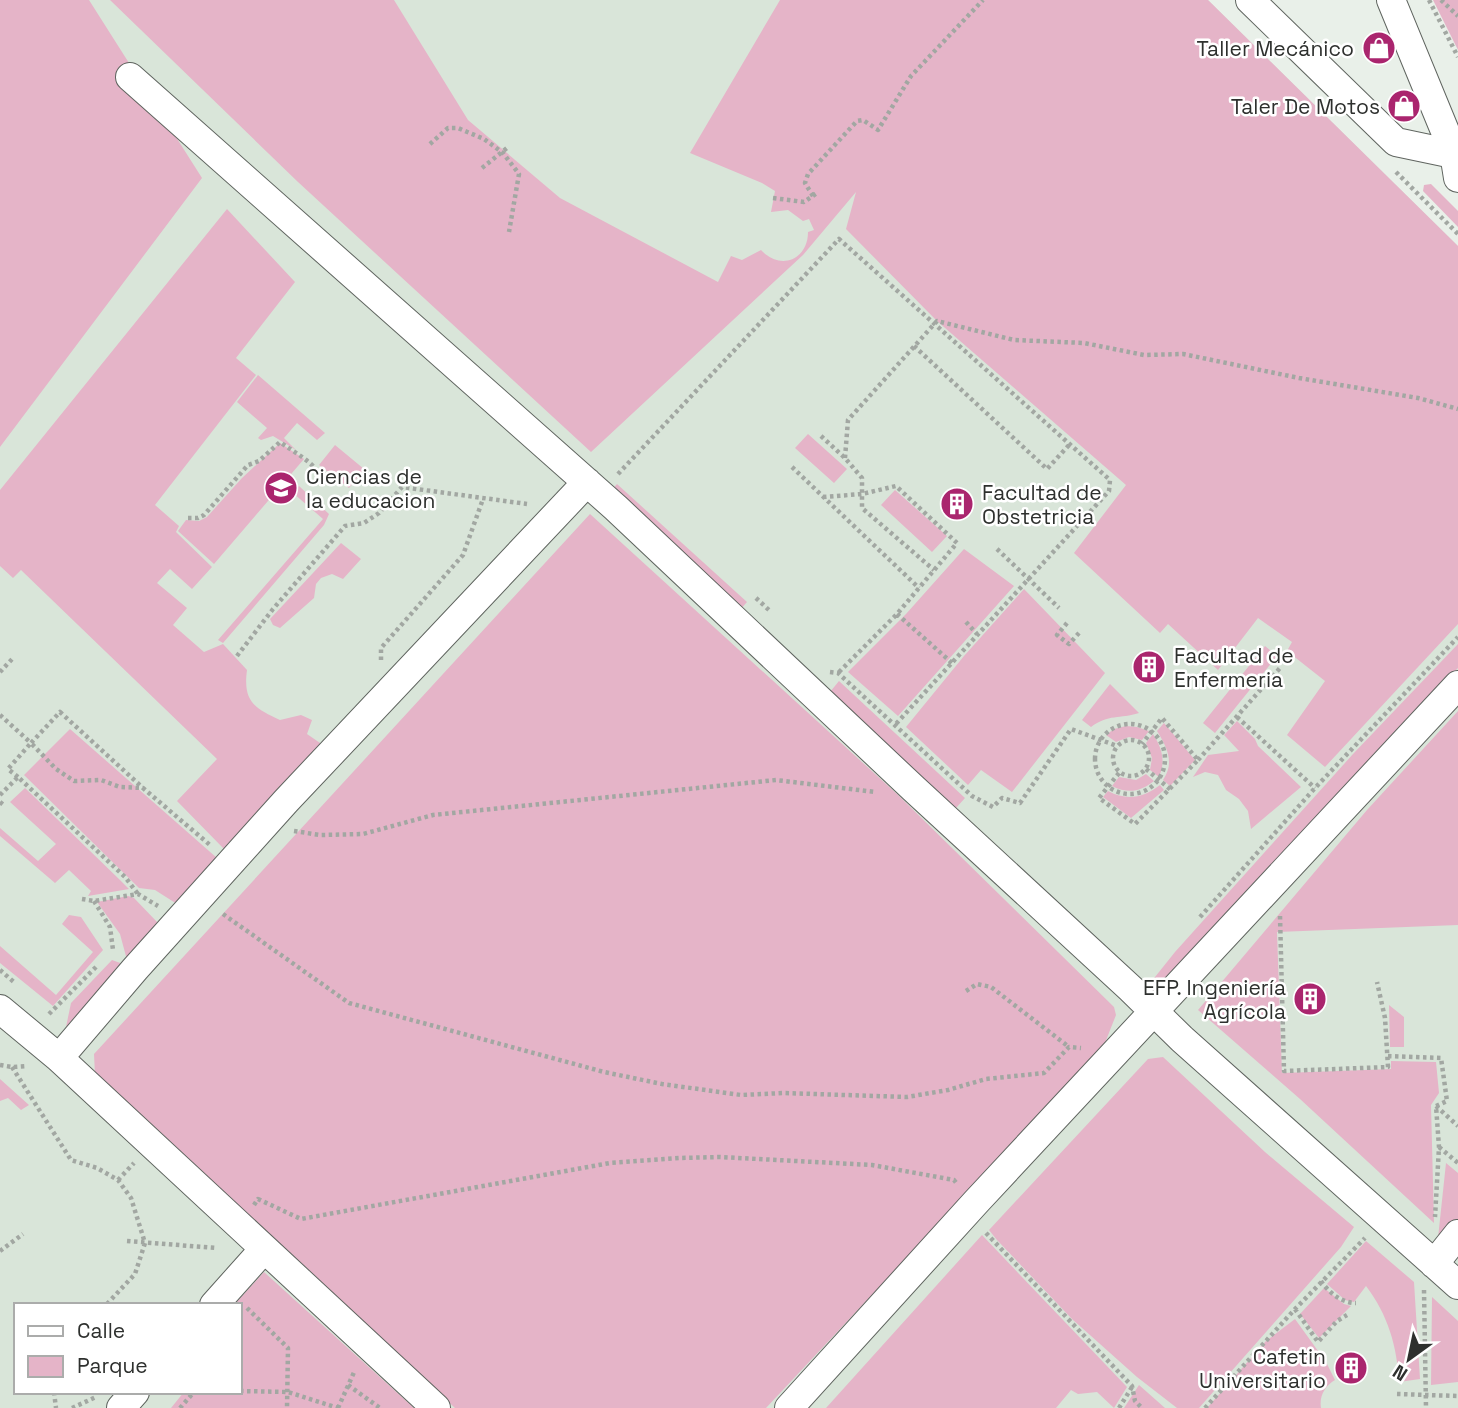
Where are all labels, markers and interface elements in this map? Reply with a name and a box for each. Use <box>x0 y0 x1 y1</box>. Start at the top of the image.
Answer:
shop icon: Taller Mecánico <box>1360 29 1398 67</box>
place label: Taller Mecánico <box>1197 35 1354 62</box>
shop icon: Taler De Motos <box>1385 87 1423 125</box>
place label: Taler De Motos <box>1231 93 1380 120</box>
place label: Ciencias de la educacion <box>306 463 435 514</box>
school or university icon: Ciencias de la educacion <box>262 469 300 507</box>
place label: Facultad de Obstetricia <box>982 479 1102 530</box>
building icon: Facultad de Obstetricia <box>938 485 976 523</box>
place label: Facultad de Enfermeria <box>1174 642 1294 693</box>
building icon: Facultad de Enfermeria <box>1130 648 1168 686</box>
place label: EFP. Ingeniería Agrícola <box>1143 974 1286 1025</box>
building icon: EFP. Ingeniería Agrícola <box>1291 980 1329 1018</box>
legend <box>14 1303 242 1394</box>
text: Calle <box>77 1317 125 1344</box>
north arrow <box>1374 1324 1444 1394</box>
place label: Cafetin Universitario <box>1199 1343 1326 1394</box>
building icon: Cafetin Universitario <box>1332 1349 1370 1387</box>
text: Parque <box>77 1352 148 1379</box>
text: N <box>1388 1359 1412 1387</box>

